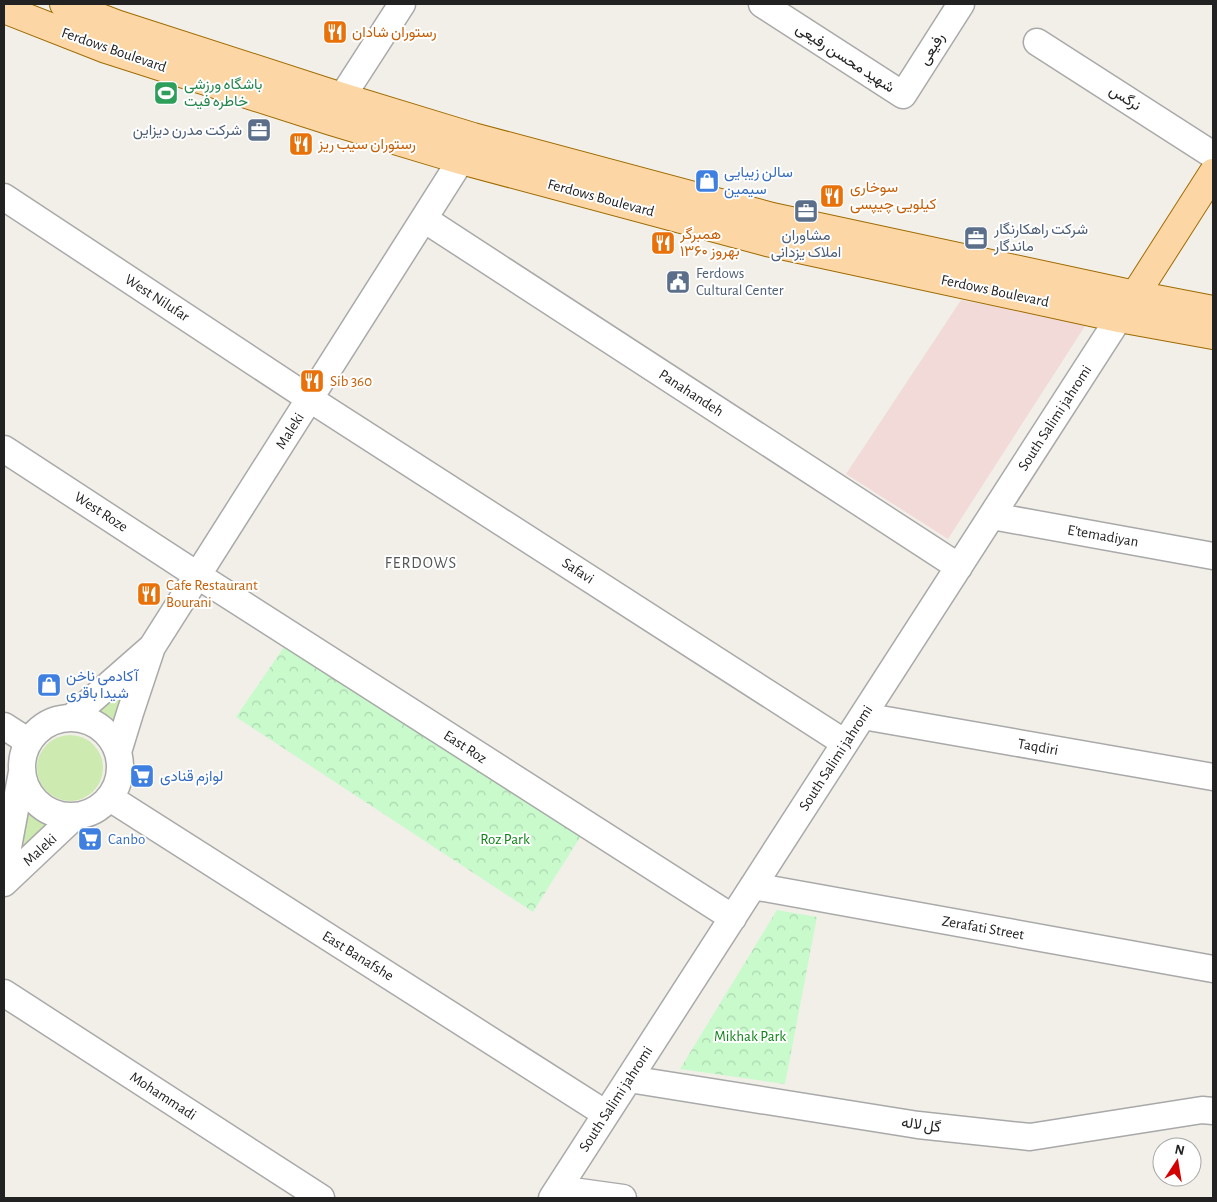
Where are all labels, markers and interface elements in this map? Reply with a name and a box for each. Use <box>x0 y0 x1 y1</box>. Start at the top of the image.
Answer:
restaurant icon: رستوران شادان <box>322 19 348 45</box>
street label: شهید محسن رفیعی <box>792 21 897 97</box>
street label: Ferdows Boulevard <box>60 25 169 75</box>
place label: رستوران شادان <box>352 25 437 41</box>
street label: رفیعی <box>916 30 949 69</box>
place label: باشگاه ورزشی خاطره فیت <box>184 77 262 110</box>
sports icon: باشگاه ورزشی خاطره فیت <box>153 80 179 106</box>
street label: نرگس <box>1106 82 1143 115</box>
office icon: شرکت مدرن دیزاین <box>246 117 272 143</box>
place label: شرکت مدرن دیزاین <box>133 123 242 140</box>
restaurant icon: رستوران سیب ریز <box>288 131 314 157</box>
place label: رستوران سیب ریز <box>317 137 416 153</box>
place label: سالن زیبایی سیمین <box>724 165 793 199</box>
shop icon: سالن زیبایی سیمین <box>694 168 720 194</box>
street label: Ferdows Boulevard <box>546 177 656 220</box>
place label: سوخاری كيلويی چيپسی <box>850 180 937 214</box>
restaurant icon: سوخاری كيلويی چيپسی <box>819 183 845 209</box>
office icon: مشاوران املاک یزدانی <box>793 198 819 224</box>
place label: شرکت راهکارنگار ماندگار <box>993 222 1088 255</box>
office icon: شرکت راهکارنگار ماندگار <box>963 225 989 251</box>
place label: همبرگر بهروز ۱۳۶۰ <box>679 227 740 260</box>
place label: مشاوران املاک یزدانی <box>771 228 841 262</box>
restaurant icon: همبرگر بهروز ۱۳۶۰ <box>650 230 676 256</box>
place label: Ferdows Cultural Center <box>696 266 784 298</box>
public building icon: Ferdows Cultural Center <box>665 269 691 295</box>
street label: West Nilufar <box>122 272 192 324</box>
street label: Ferdows Boulevard <box>940 272 1050 310</box>
street label: South Salimi jahromi <box>1015 363 1095 473</box>
street label: Panahandeh <box>656 367 726 419</box>
restaurant icon: Sib 360 <box>299 368 325 394</box>
place label: Sib 360 <box>330 374 372 389</box>
street label: Maleki <box>273 410 307 452</box>
street label: West Roze <box>72 489 130 535</box>
street label: E'temadiyan <box>1066 522 1140 550</box>
district label: FERDOWS <box>385 555 457 571</box>
street label: Safavi <box>559 555 597 587</box>
place label: Cafe Restaurant Bourani <box>166 578 258 610</box>
restaurant icon: Cafe Restaurant Bourani <box>136 581 162 607</box>
place label: آکادمی ناخن شیدا باقری <box>66 668 140 703</box>
shop icon: آکادمی ناخن شیدا باقری <box>36 672 62 698</box>
street label: South Salimi jahromi <box>796 703 876 813</box>
street label: East Roz <box>441 728 489 766</box>
street label: Taqdiri <box>1017 736 1059 758</box>
supermarket icon: لوازم قنادی <box>129 763 155 789</box>
place label: لوازم قنادی <box>160 769 223 786</box>
supermarket icon: Canbo <box>77 826 103 852</box>
street label: Maleki <box>20 831 60 869</box>
place label: Canbo <box>108 832 145 847</box>
park label: Roz Park <box>480 832 530 847</box>
street label: Zerafati Street <box>941 913 1026 943</box>
street label: East Banafshe <box>320 928 396 984</box>
park label: Mikhak Park <box>714 1029 786 1044</box>
street label: South Salimi jahromi <box>576 1044 656 1154</box>
street label: Mohammadi <box>127 1069 199 1123</box>
street label: گل لاله <box>900 1115 942 1136</box>
north arrow <box>1152 1137 1202 1187</box>
text: N <box>1173 1142 1186 1158</box>

